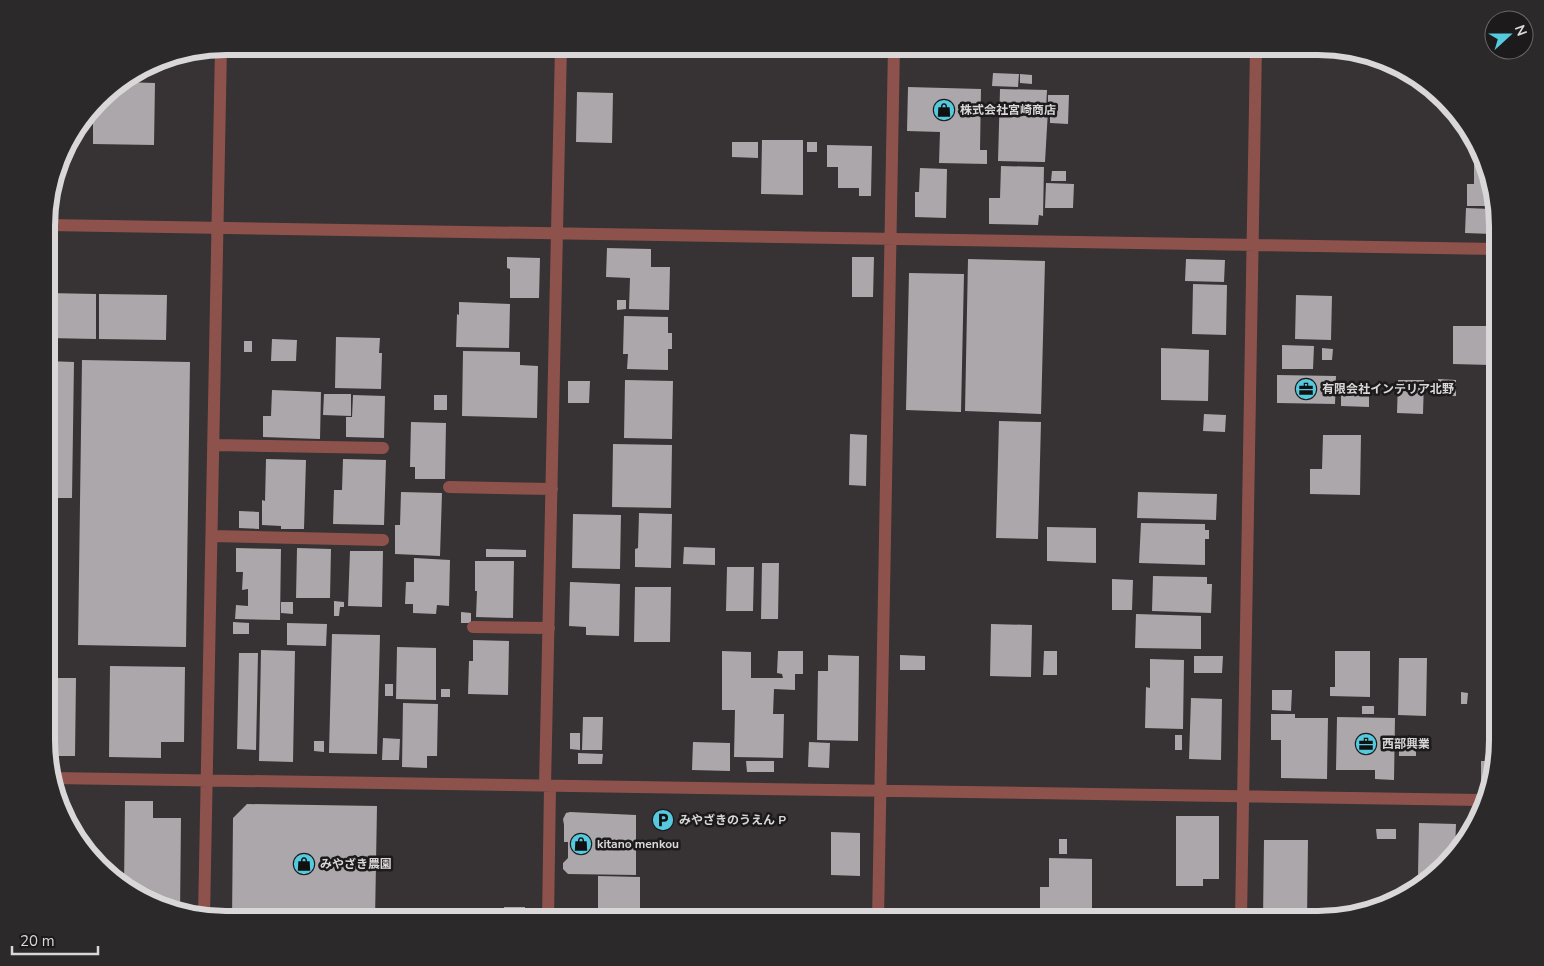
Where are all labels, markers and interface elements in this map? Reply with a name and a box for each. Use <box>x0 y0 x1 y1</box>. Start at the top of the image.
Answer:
north arrow <box>1484 10 1534 60</box>
text: N <box>1510 22 1531 39</box>
shop icon: 株式会社宮崎商店 <box>932 98 956 122</box>
place label: 株式会社宮崎商店 <box>960 102 1056 118</box>
office icon: 有限会社インテリア北野 <box>1294 377 1318 401</box>
place label: 有限会社インテリア北野 <box>1322 381 1454 397</box>
office icon: 西部興業 <box>1354 732 1378 756</box>
place label: 西部興業 <box>1382 736 1430 752</box>
parking icon: みやざきのうえん P <box>651 808 675 832</box>
place label: みやざきのうえん P <box>679 812 786 828</box>
shop icon: kitano menkou <box>569 832 593 856</box>
place label: kitano menkou <box>597 836 679 852</box>
shop icon: みやざき農園 <box>292 852 316 876</box>
place label: みやざき農園 <box>320 856 392 872</box>
scale bar <box>12 924 99 956</box>
text: 20 m <box>20 931 55 951</box>

